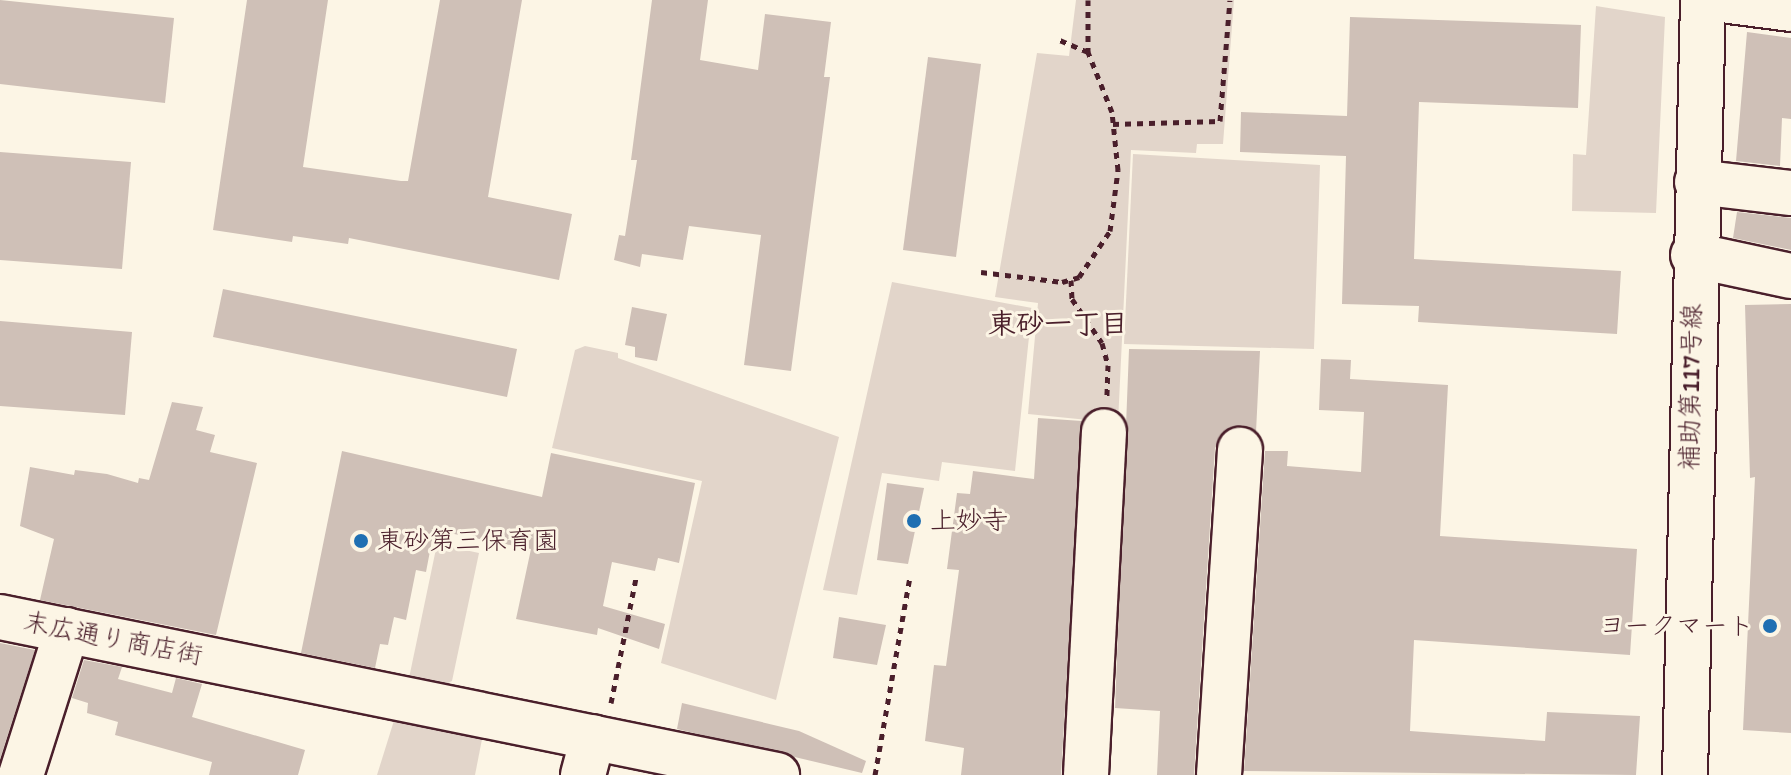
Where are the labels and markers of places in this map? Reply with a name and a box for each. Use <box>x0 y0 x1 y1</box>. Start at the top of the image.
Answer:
place label: 上妙寺 <box>930 505 1008 537</box>
marker: 上妙寺 <box>905 512 923 530</box>
place label: 東砂第三保育園 <box>377 525 559 557</box>
marker: 東砂第三保育園 <box>352 532 370 550</box>
place label: ヨークマート <box>1600 610 1754 642</box>
marker: ヨークマート <box>1761 617 1779 635</box>

